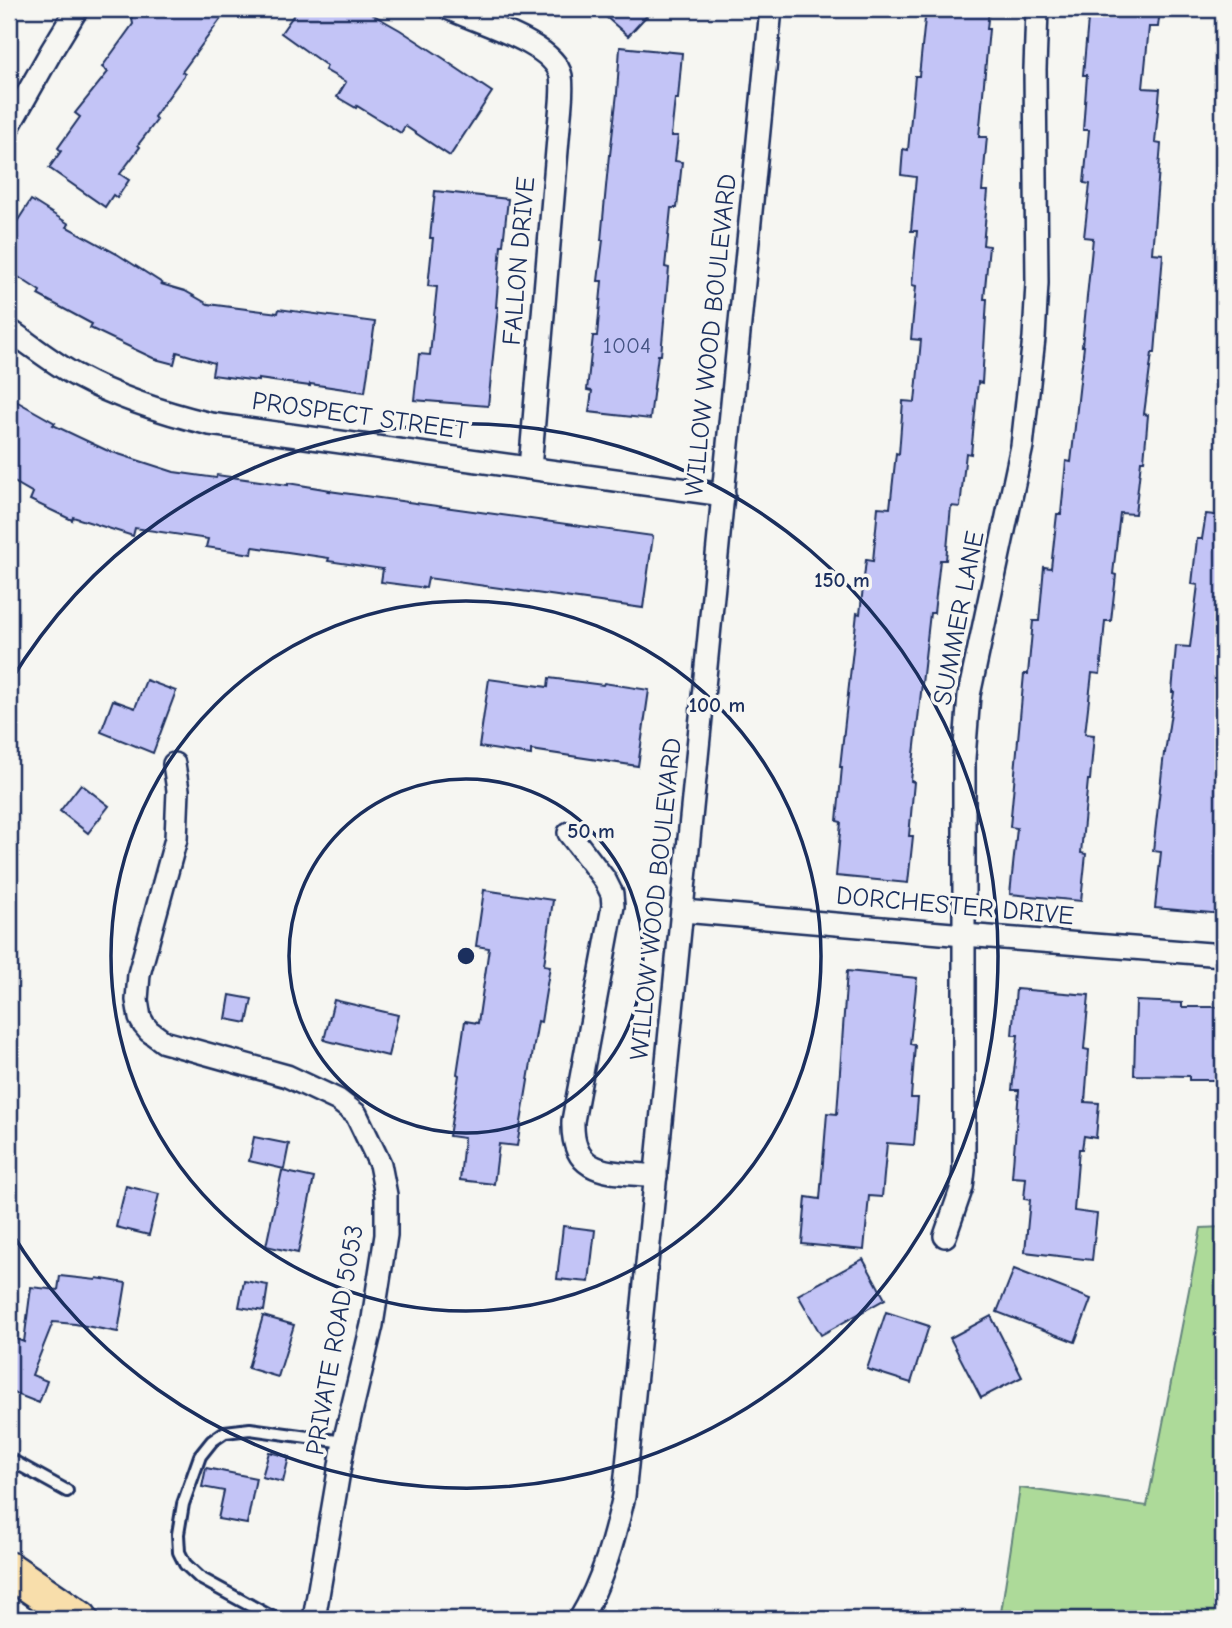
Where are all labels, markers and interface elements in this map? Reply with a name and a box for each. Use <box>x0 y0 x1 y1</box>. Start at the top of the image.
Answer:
street label: WILLOW WOOD BOULEVARD <box>679 172 743 498</box>
street label: FALLON DRIVE <box>497 175 541 347</box>
house number: 1004 <box>603 332 651 359</box>
street label: PROSPECT STREET <box>250 386 470 446</box>
street label: SUMMER LANE <box>927 528 991 708</box>
text: 150 m <box>814 568 870 592</box>
text: 100 m <box>689 693 745 717</box>
street label: WILLOW WOOD BOULEVARD <box>624 736 688 1062</box>
text: 50 m <box>567 819 615 843</box>
street label: DORCHESTER DRIVE <box>835 881 1075 931</box>
centre of rings <box>454 944 478 968</box>
street label: PRIVATE ROAD 5053 <box>300 1223 370 1457</box>

